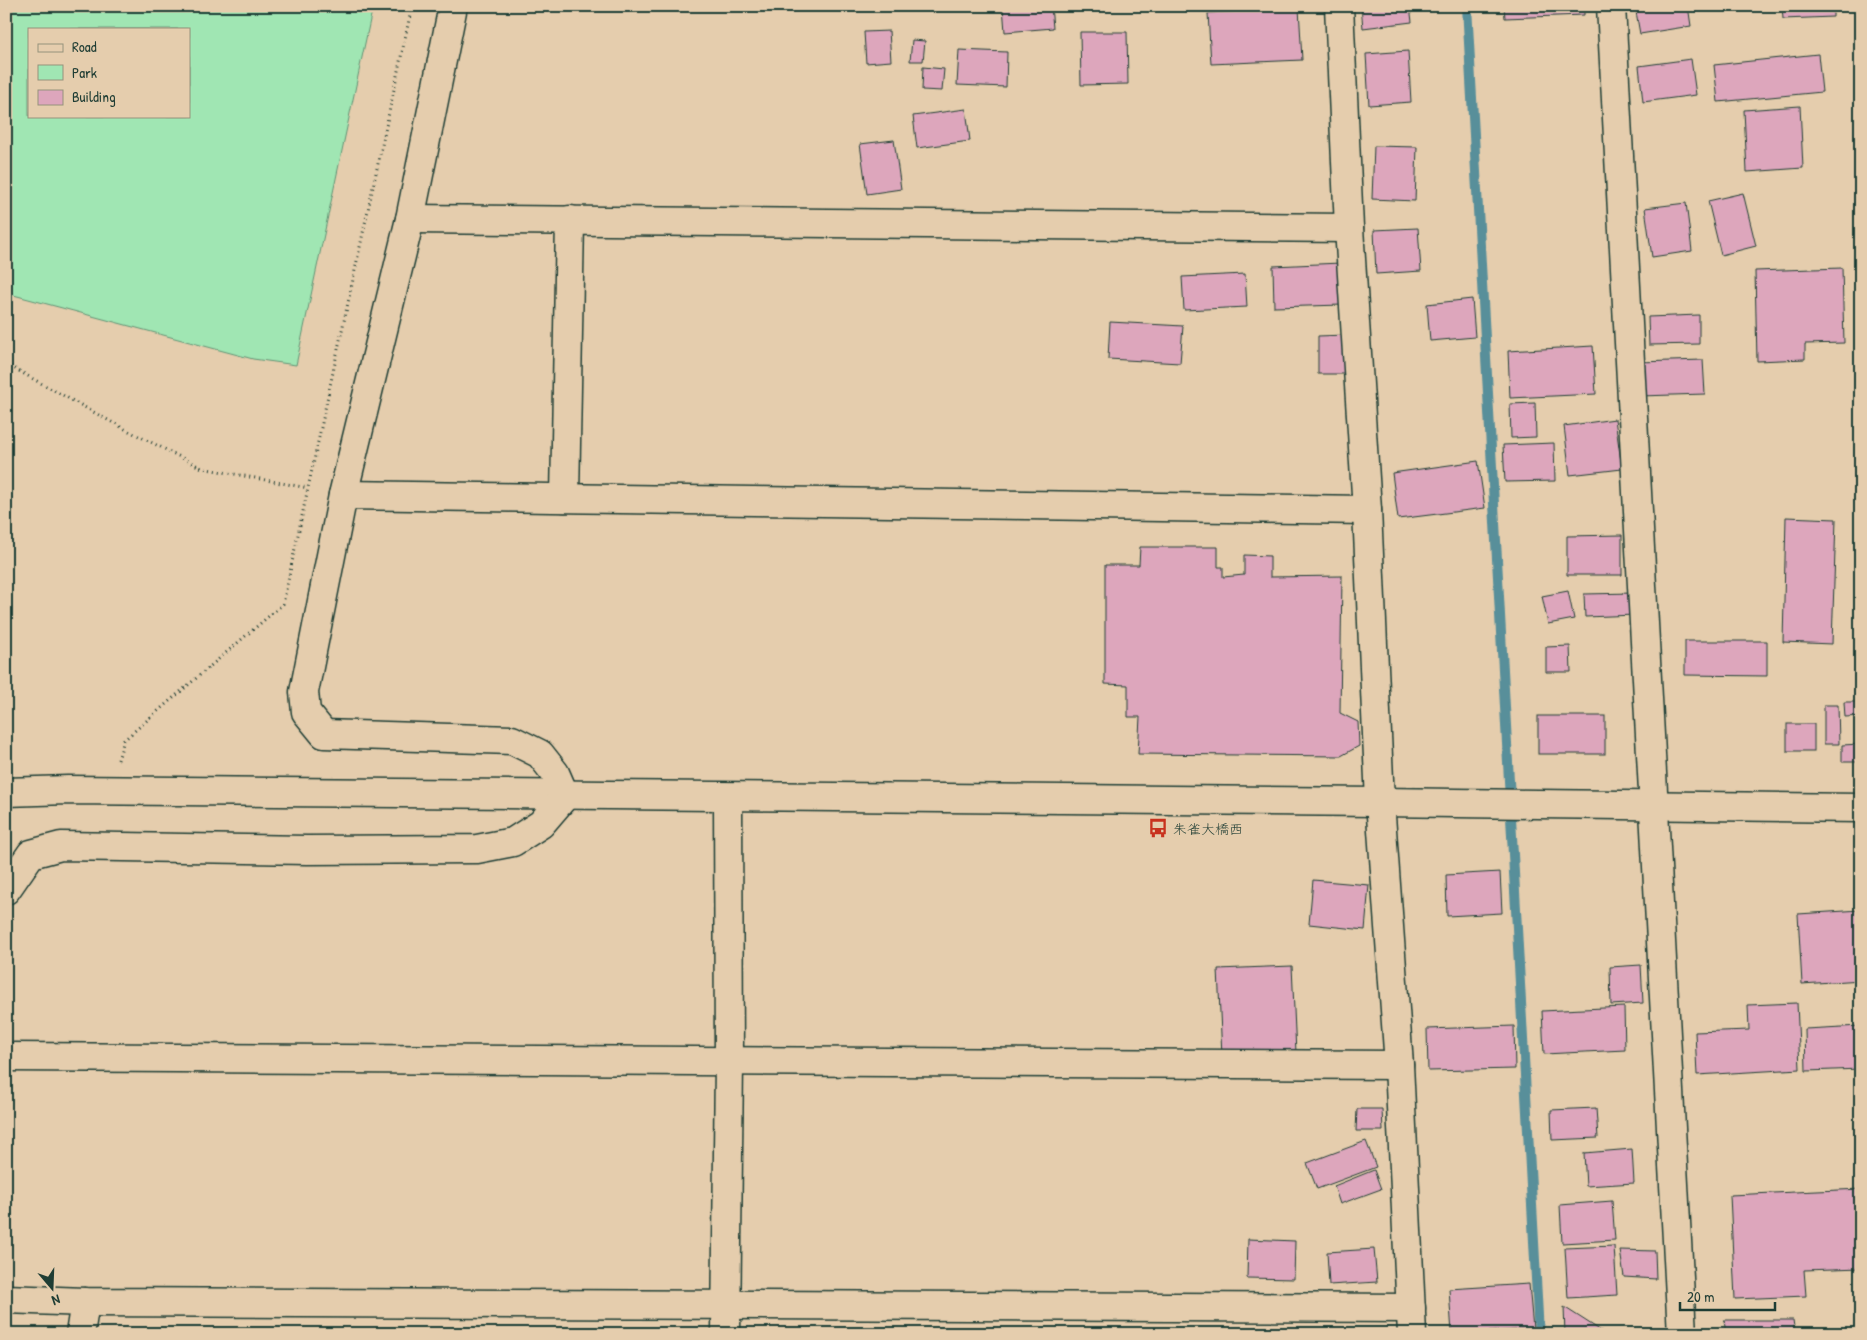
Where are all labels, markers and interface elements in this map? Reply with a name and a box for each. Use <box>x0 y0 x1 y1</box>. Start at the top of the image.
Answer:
legend <box>28 28 190 118</box>
text: Road <box>72 36 97 57</box>
text: Park <box>72 62 97 83</box>
text: Building <box>72 86 116 107</box>
bus stop icon: 朱雀大橋西 <box>1147 817 1169 839</box>
place label: 朱雀大橋西 <box>1173 819 1243 838</box>
north arrow <box>28 1262 78 1312</box>
scale bar <box>1680 1280 1774 1312</box>
text: 20 m <box>1687 1286 1714 1307</box>
text: N <box>49 1291 63 1311</box>

